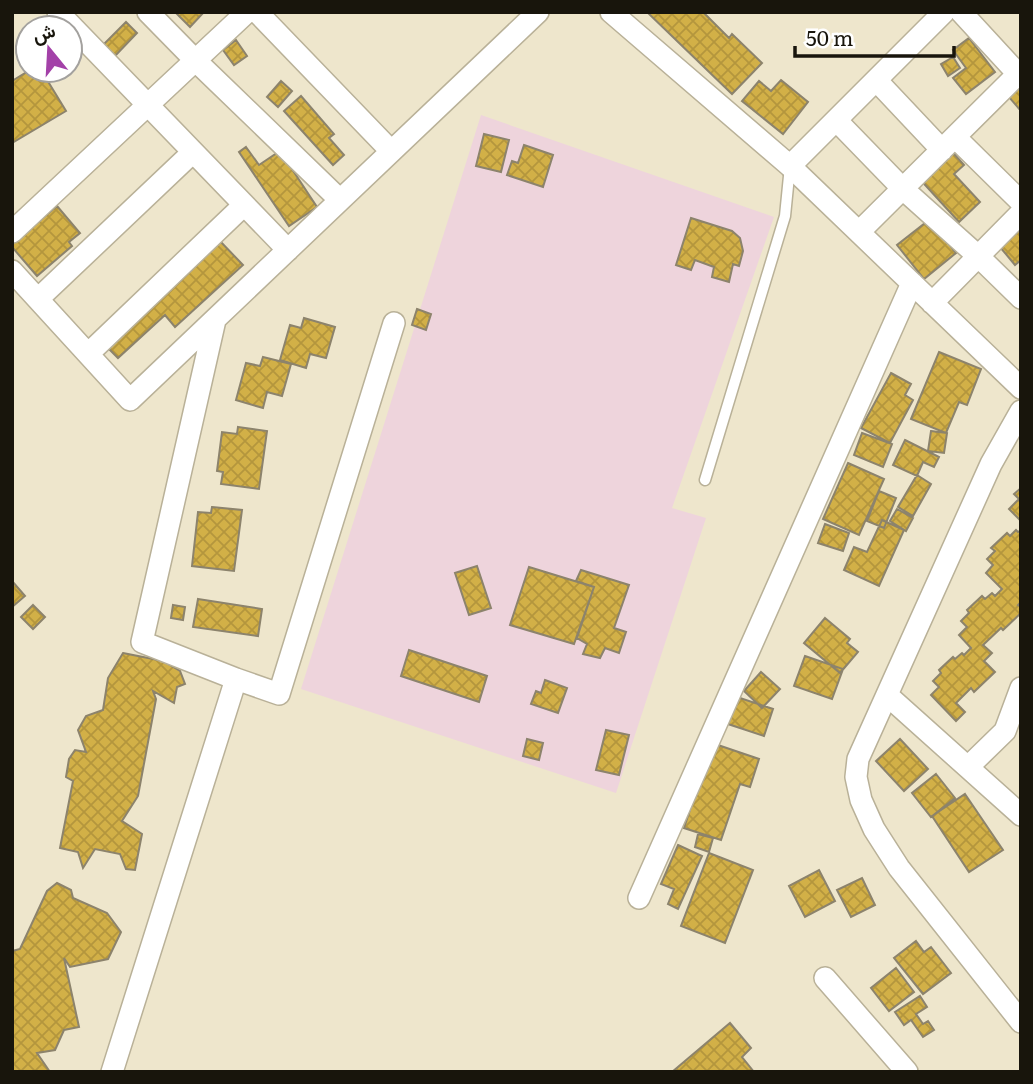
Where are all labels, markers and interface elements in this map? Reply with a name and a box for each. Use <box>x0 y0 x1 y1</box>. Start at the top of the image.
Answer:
north arrow <box>14 14 84 84</box>
scale bar <box>795 14 954 58</box>
text: ش <box>28 15 59 49</box>
text: 50 m <box>806 21 853 52</box>

